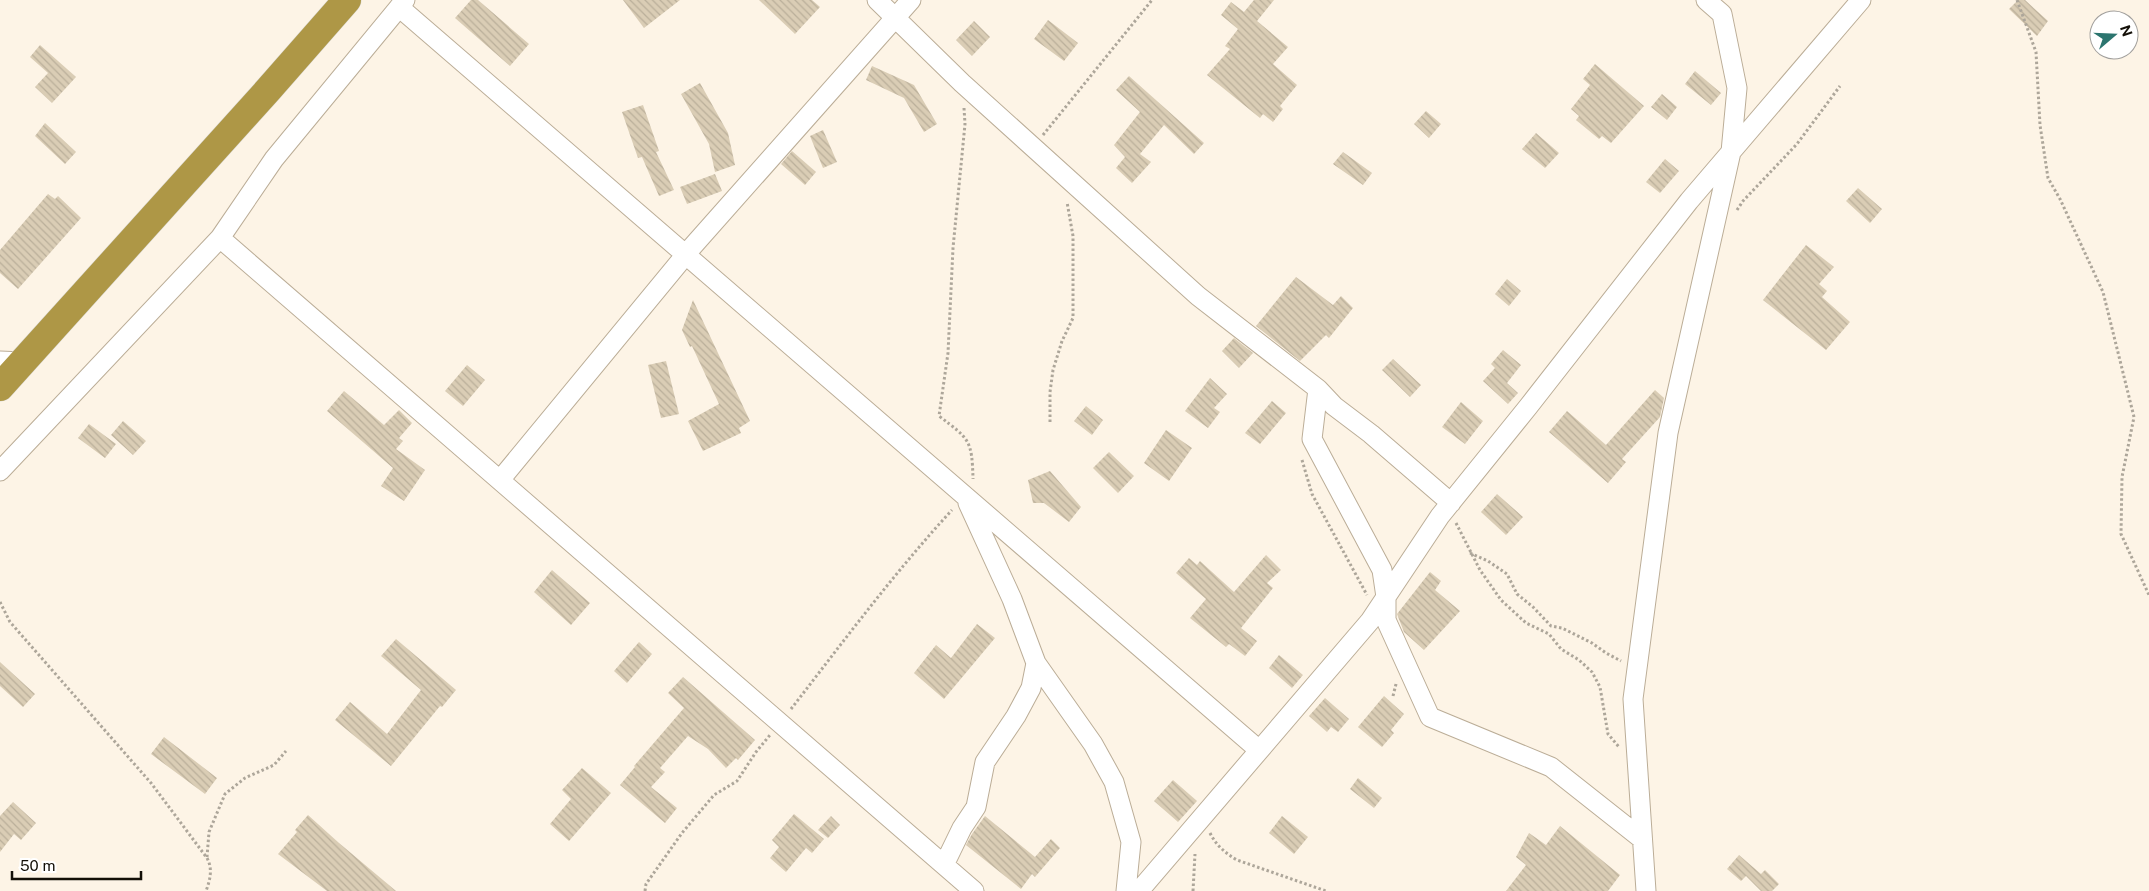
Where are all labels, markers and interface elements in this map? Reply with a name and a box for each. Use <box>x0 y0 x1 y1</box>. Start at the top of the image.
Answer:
north arrow <box>2089 10 2139 60</box>
text: N <box>2117 23 2136 39</box>
scale bar <box>12 848 141 880</box>
text: 50 m <box>20 857 55 874</box>

